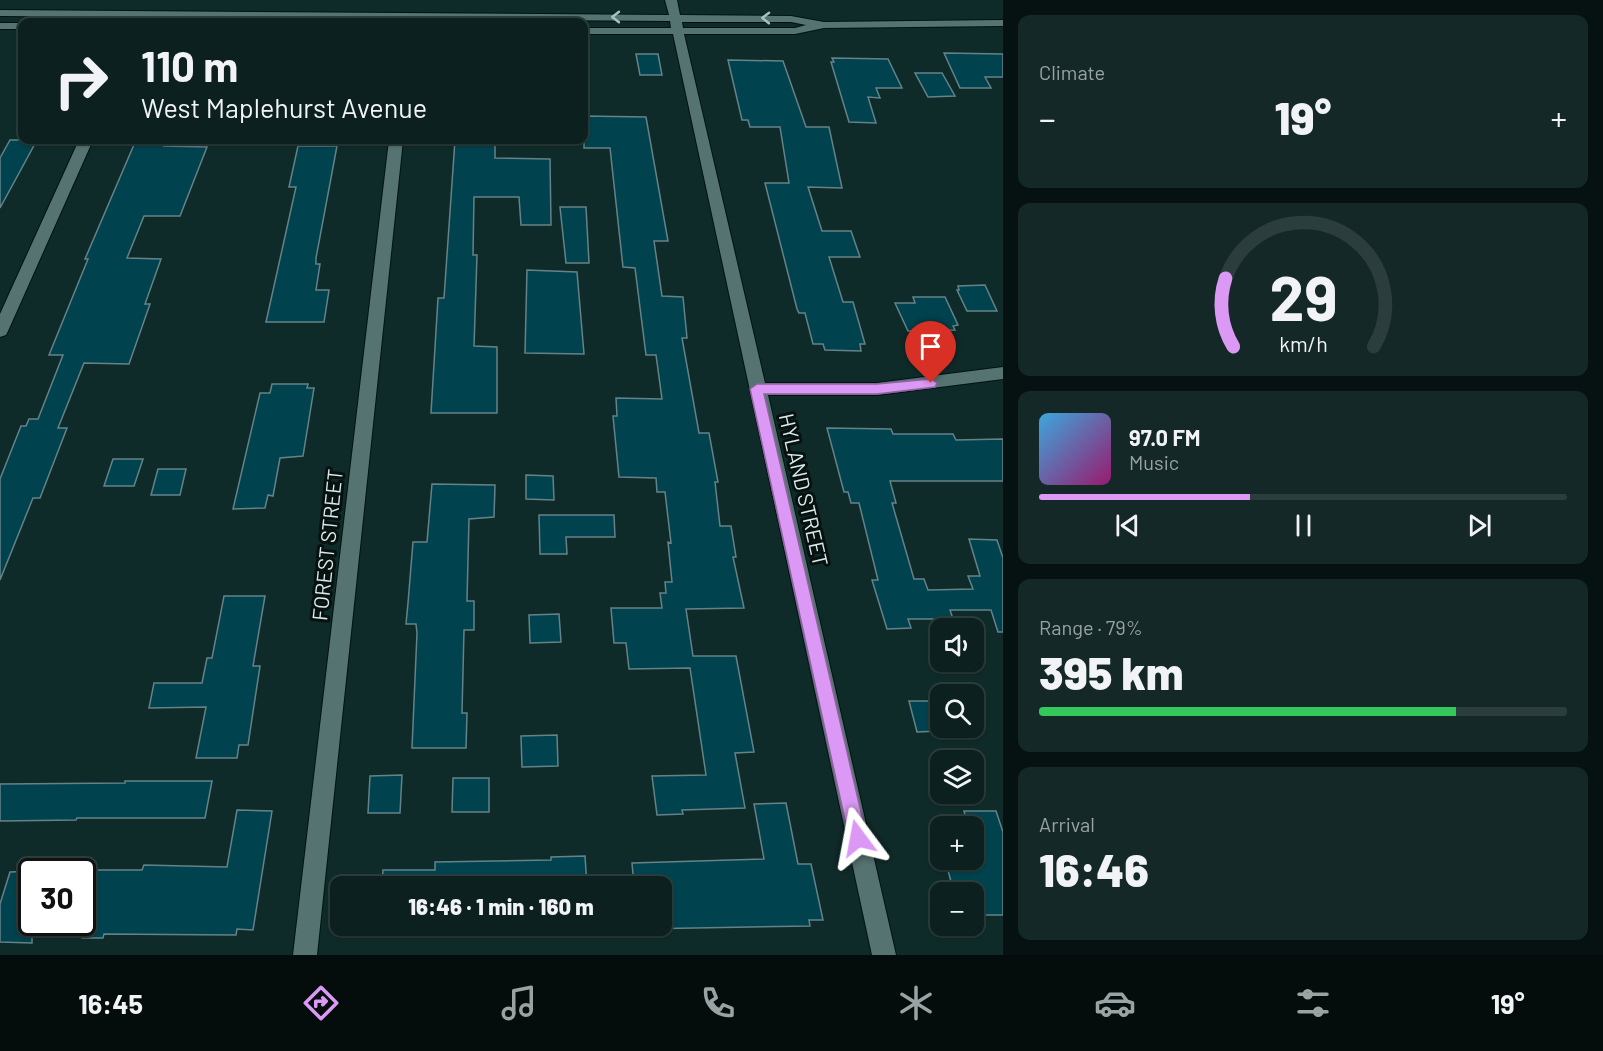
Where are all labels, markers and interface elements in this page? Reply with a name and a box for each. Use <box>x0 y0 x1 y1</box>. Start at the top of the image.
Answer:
one-way arrow <box>611 11 620 23</box>
one-way arrow <box>761 12 770 25</box>
text: 110 m <box>141 40 238 90</box>
icon: right <box>42 42 120 120</box>
text: Climate <box>1039 60 1105 84</box>
text: 19° <box>1275 90 1331 144</box>
text: West Maplehurst Avenue <box>141 91 427 123</box>
text: − <box>1039 98 1056 138</box>
text: + <box>1551 98 1567 138</box>
text: 29 <box>1269 259 1337 333</box>
pin <box>905 321 956 383</box>
icon: arrive <box>914 330 947 363</box>
text: km/h <box>1279 331 1327 356</box>
street label: HYLAND STREET <box>775 411 834 569</box>
text: 97.0 FM <box>1129 424 1201 450</box>
text: Music <box>1129 450 1179 474</box>
street label: FOREST STREET <box>306 468 347 622</box>
icon: previous <box>1111 509 1144 542</box>
icon: pause <box>1287 509 1320 542</box>
icon: next <box>1463 509 1496 542</box>
text: Range · 79% <box>1039 615 1143 639</box>
map controls <box>930 618 984 936</box>
button: sound <box>930 618 984 672</box>
text: 395 km <box>1039 645 1184 699</box>
button: search <box>930 684 984 738</box>
button: layers <box>930 750 984 804</box>
position arrow <box>826 806 890 870</box>
text: Arrival <box>1039 812 1095 836</box>
button: + <box>930 816 984 870</box>
text: 16:46 <box>1039 842 1149 896</box>
speed limit sign: 30 <box>18 858 96 936</box>
button: − <box>930 882 984 936</box>
text: 16:46 · 1 min · 160 m <box>408 893 594 919</box>
icon: directions <box>300 982 342 1024</box>
icon: music <box>498 982 540 1024</box>
icon: phone <box>697 982 739 1024</box>
icon: climate <box>895 982 937 1024</box>
icon: car <box>1094 982 1136 1024</box>
icon: filters <box>1292 982 1334 1024</box>
text: 16:45 <box>78 987 143 1019</box>
text: 19° <box>1491 987 1525 1019</box>

